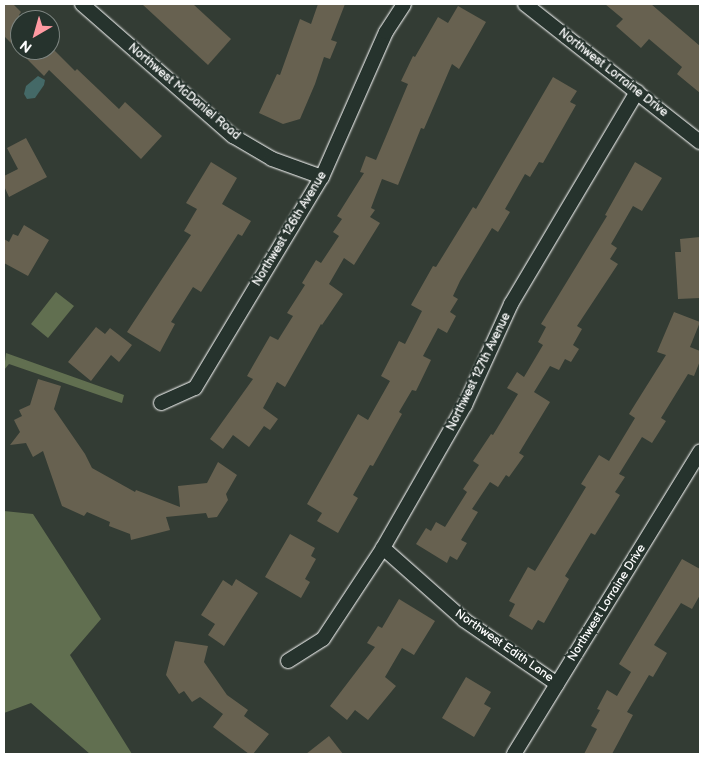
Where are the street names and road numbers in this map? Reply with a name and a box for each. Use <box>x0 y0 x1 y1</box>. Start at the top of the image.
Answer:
street label: Northwest Lorraine Drive <box>555 26 671 120</box>
street label: Northwest McDaniel Road <box>125 41 243 143</box>
street label: Northwest 126th Avenue <box>250 169 330 289</box>
street label: Northwest 127th Avenue <box>444 310 514 434</box>
street label: Northwest Lorraine Drive <box>565 542 649 664</box>
street label: Northwest Edith Lane <box>452 607 556 685</box>

